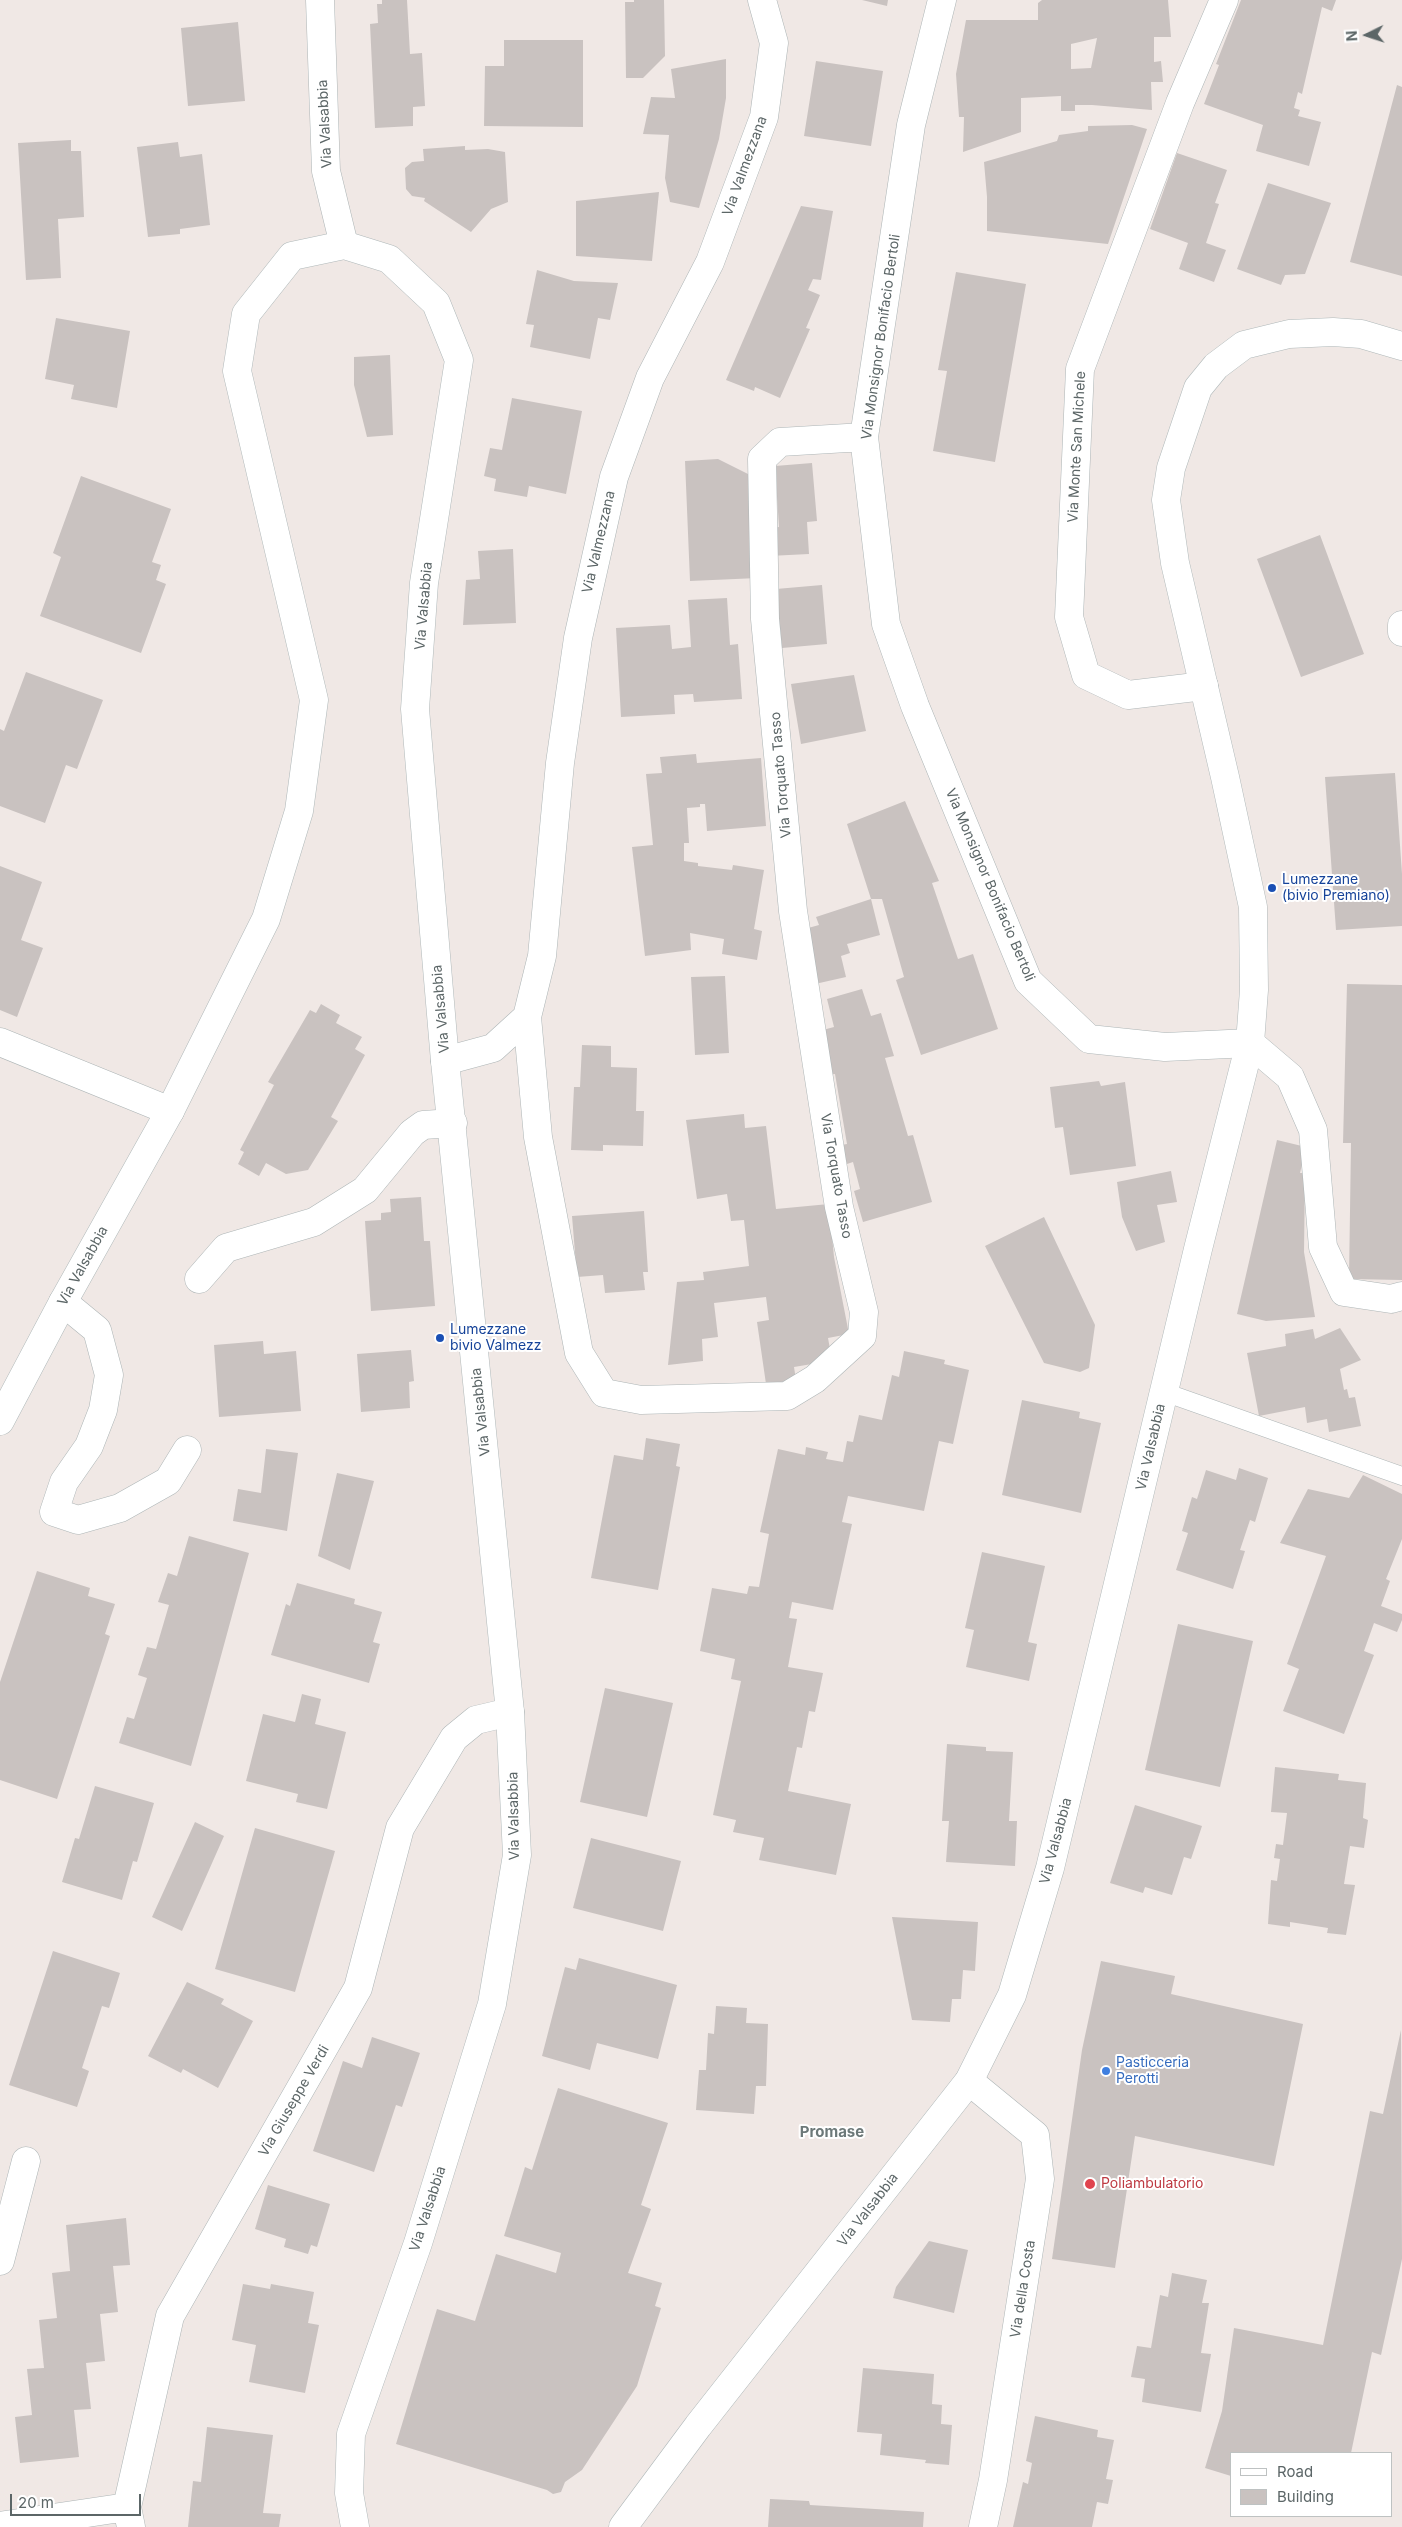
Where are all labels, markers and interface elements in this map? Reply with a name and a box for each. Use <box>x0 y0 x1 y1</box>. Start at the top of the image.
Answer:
north arrow <box>1342 10 1392 60</box>
text: N <box>1343 30 1360 42</box>
street label: Via Valsabbia <box>314 79 336 169</box>
street label: Via Valmezzana <box>719 114 771 218</box>
street label: Via Monsignor Bonifacio Bertoli <box>858 233 904 441</box>
street label: Via Monte San Michele <box>1065 371 1089 523</box>
street label: Via Valmezzana <box>579 489 619 595</box>
street label: Via Valsabbia <box>412 561 436 651</box>
street label: Via Torquato Tasso <box>767 711 795 839</box>
street label: Via Monsignor Bonifacio Bertoli <box>942 786 1038 984</box>
place label: Lumezzane (bivio Premiano) <box>1282 872 1390 904</box>
marker: Lumezzane (bivio Premiano) <box>1266 882 1278 894</box>
street label: Via Valsabbia <box>429 964 453 1054</box>
street label: Via Torquato Tasso <box>817 1112 855 1240</box>
street label: Via Valsabbia <box>54 1223 112 1309</box>
place label: Lumezzane bivio Valmezz <box>450 1322 541 1354</box>
marker: Lumezzane bivio Valmezz <box>434 1332 446 1344</box>
street label: Via Valsabbia <box>468 1367 494 1457</box>
street label: Via Valsabbia <box>1133 1402 1169 1492</box>
street label: Via Valsabbia <box>505 1772 523 1860</box>
street label: Via Valsabbia <box>1036 1796 1076 1886</box>
street label: Via Giuseppe Verdi <box>255 2042 333 2160</box>
place label: Pasticceria Perotti <box>1116 2055 1189 2088</box>
marker: Pasticceria Perotti <box>1100 2065 1112 2077</box>
district label: Promase <box>800 2123 864 2141</box>
street label: Via Valsabbia <box>406 2164 450 2254</box>
street label: Via Valsabbia <box>834 2170 902 2250</box>
place label: Poliambulatorio <box>1101 2176 1203 2192</box>
marker: Poliambulatorio <box>1083 2177 1097 2191</box>
street label: Via della Costa <box>1007 2239 1039 2339</box>
legend <box>1230 2452 1392 2517</box>
text: Road <box>1277 2462 1313 2481</box>
scale bar <box>12 2484 144 2516</box>
text: Building <box>1277 2487 1334 2506</box>
text: 20 m <box>18 2493 54 2512</box>

